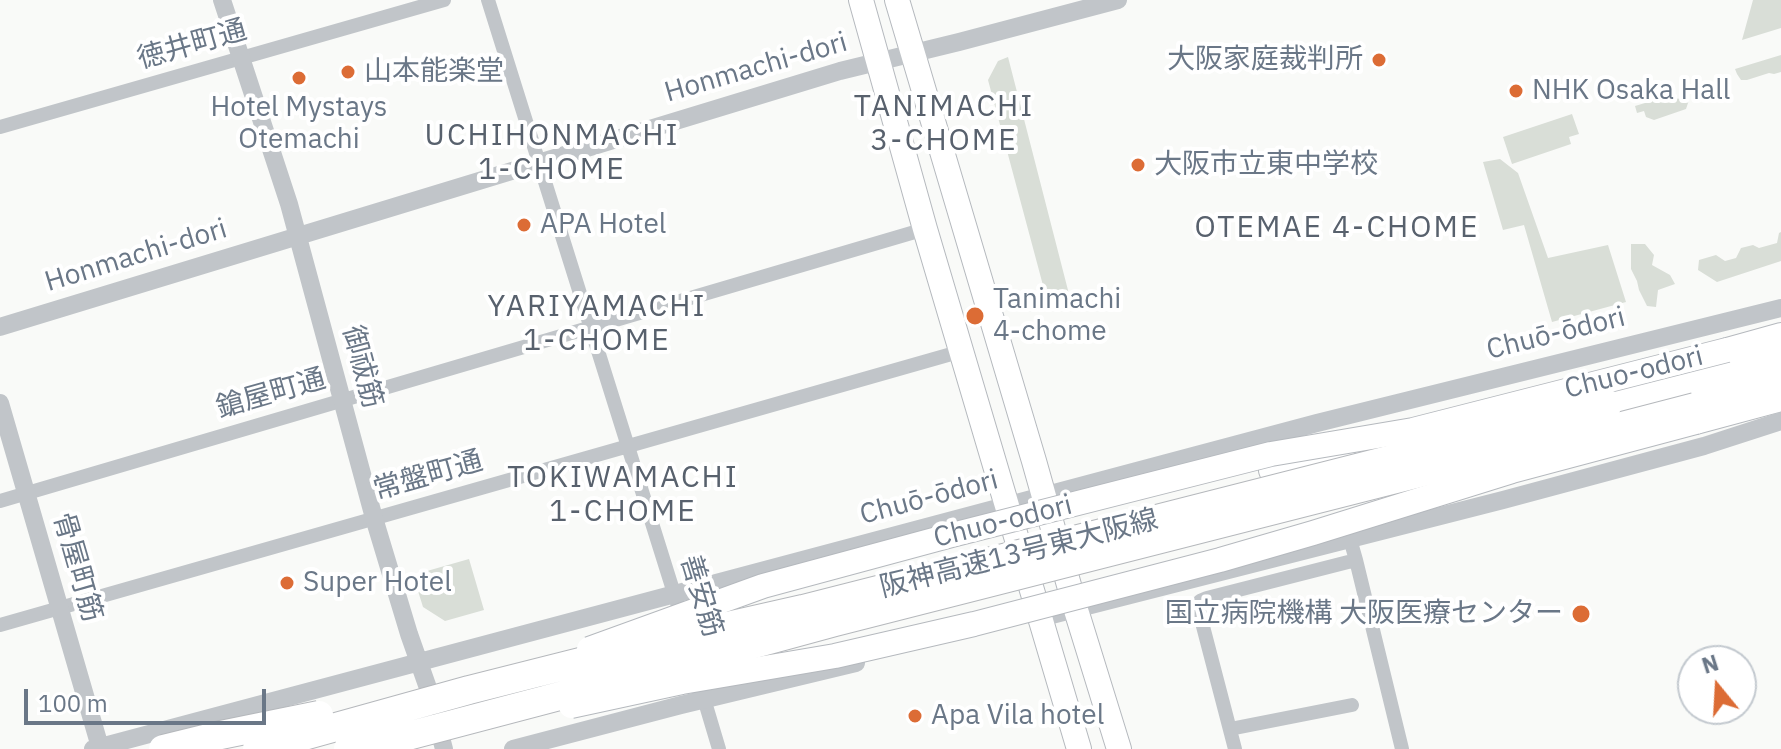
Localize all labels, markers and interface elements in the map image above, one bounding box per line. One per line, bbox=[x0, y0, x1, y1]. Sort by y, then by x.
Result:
street label: 徳井町通 bbox=[134, 13, 250, 77]
street label: Honmachi-dori bbox=[661, 26, 851, 110]
place label: 大阪家庭裁判所 bbox=[1167, 43, 1363, 77]
marker: 大阪家庭裁判所 bbox=[1370, 51, 1388, 69]
place label: 山本能楽堂 bbox=[364, 55, 504, 89]
marker: 山本能楽堂 bbox=[339, 63, 357, 81]
marker: Hotel Mystays Otemachi bbox=[290, 69, 308, 87]
place label: NHK Osaka Hall bbox=[1532, 74, 1730, 108]
marker: NHK Osaka Hall bbox=[1507, 82, 1525, 100]
district label: TANIMACHI 3-CHOME bbox=[854, 89, 1034, 160]
place label: Hotel Mystays Otemachi bbox=[211, 91, 387, 157]
district label: UCHIHONMACHI 1-CHOME bbox=[425, 118, 679, 188]
place label: 大阪市立東中学校 bbox=[1154, 148, 1378, 182]
marker: 大阪市立東中学校 bbox=[1129, 156, 1147, 174]
place label: APA Hotel bbox=[540, 208, 666, 242]
district label: OTEMAE 4-CHOME bbox=[1195, 210, 1479, 246]
street label: Honmachi-dori bbox=[41, 212, 231, 300]
marker: APA Hotel bbox=[515, 216, 533, 234]
place label: Tanimachi 4-chome bbox=[993, 283, 1121, 349]
district label: YARIYAMACHI 1-CHOME bbox=[488, 289, 706, 360]
street label: Chuō-ōdori bbox=[1483, 301, 1629, 367]
marker: Tanimachi 4-chome bbox=[964, 305, 986, 327]
street label: 御祓筋 bbox=[335, 322, 389, 412]
street label: Chuo-odori bbox=[1561, 340, 1707, 406]
street label: 鎗屋町通 bbox=[213, 362, 329, 426]
street label: 常盤町通 bbox=[370, 444, 486, 508]
district label: TOKIWAMACHI 1-CHOME bbox=[507, 460, 739, 530]
street label: Chuō-ōdori bbox=[856, 463, 1002, 533]
street label: Chuo-odori bbox=[930, 489, 1076, 555]
street label: 阪神高速13号東大阪線 bbox=[876, 503, 1162, 605]
street label: 骨屋町筋 bbox=[45, 509, 109, 625]
street label: 善安筋 bbox=[673, 551, 729, 641]
place label: Super Hotel bbox=[303, 566, 452, 600]
marker: Super Hotel bbox=[278, 574, 296, 592]
place label: 国立病院機構 大阪医療センター bbox=[1164, 597, 1563, 631]
marker: 国立病院機構 大阪医療センター bbox=[1570, 603, 1592, 625]
north arrow bbox=[1677, 645, 1757, 725]
text: N bbox=[1698, 647, 1722, 680]
scale bar bbox=[28, 673, 270, 723]
text: 100 m bbox=[38, 687, 108, 719]
place label: Apa Vila hotel bbox=[931, 699, 1104, 733]
marker: Apa Vila hotel bbox=[906, 707, 924, 725]

